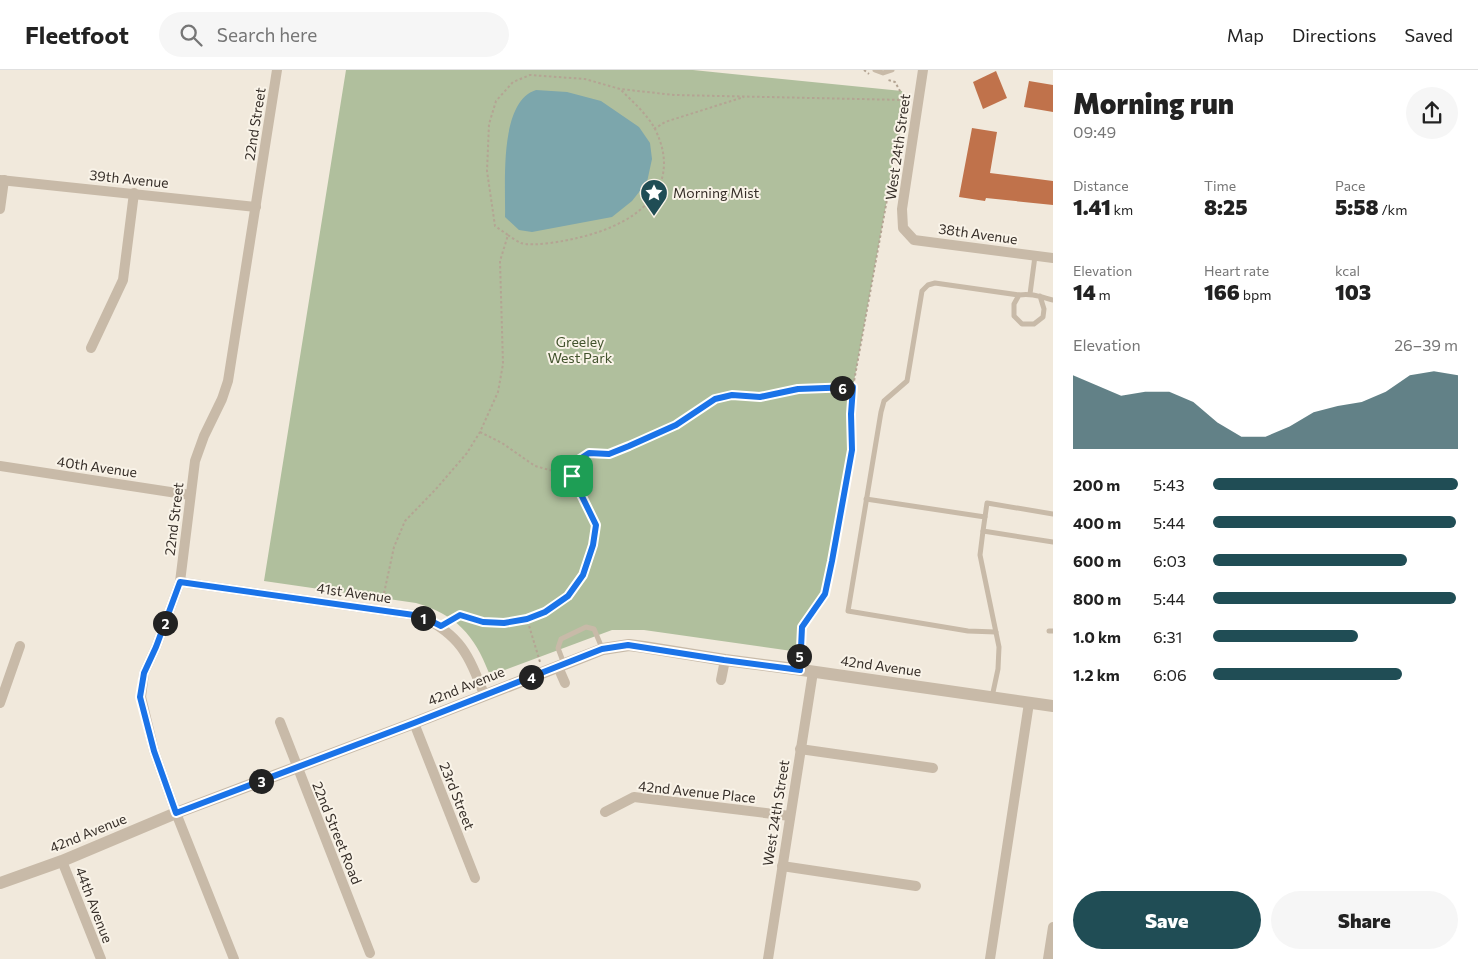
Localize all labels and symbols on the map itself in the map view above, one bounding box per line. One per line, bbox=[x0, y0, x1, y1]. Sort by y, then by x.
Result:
street label: 22nd Street bbox=[240, 86, 269, 162]
street label: West 24th Street bbox=[882, 92, 913, 201]
street label: 39th Avenue bbox=[89, 166, 170, 191]
place icon: Morning Mist bbox=[639, 178, 669, 217]
place label: Morning Mist bbox=[673, 184, 760, 201]
street label: 38th Avenue bbox=[937, 220, 1019, 247]
park label: Greeley West Park bbox=[548, 333, 613, 366]
pin: 6 bbox=[830, 376, 854, 400]
street label: 40th Avenue bbox=[56, 452, 138, 481]
pin bbox=[551, 455, 593, 497]
street label: 22nd Street bbox=[161, 481, 186, 557]
street label: 41st Avenue bbox=[316, 579, 393, 606]
pin: 1 bbox=[410, 606, 436, 630]
pin: 2 bbox=[152, 610, 178, 636]
pin: 5 bbox=[786, 644, 812, 668]
street label: 42nd Avenue bbox=[840, 651, 923, 680]
street label: 42nd Avenue bbox=[425, 662, 507, 709]
pin: 4 bbox=[518, 664, 544, 690]
street label: West 24th Street bbox=[759, 758, 792, 867]
street label: 23rd Street bbox=[436, 760, 479, 832]
pin: 3 bbox=[248, 768, 274, 794]
street label: 42nd Avenue Place bbox=[637, 777, 757, 806]
street label: 22nd Street Road bbox=[309, 779, 366, 887]
street label: 42nd Avenue bbox=[47, 809, 129, 856]
street label: 44th Avenue bbox=[72, 864, 117, 945]

